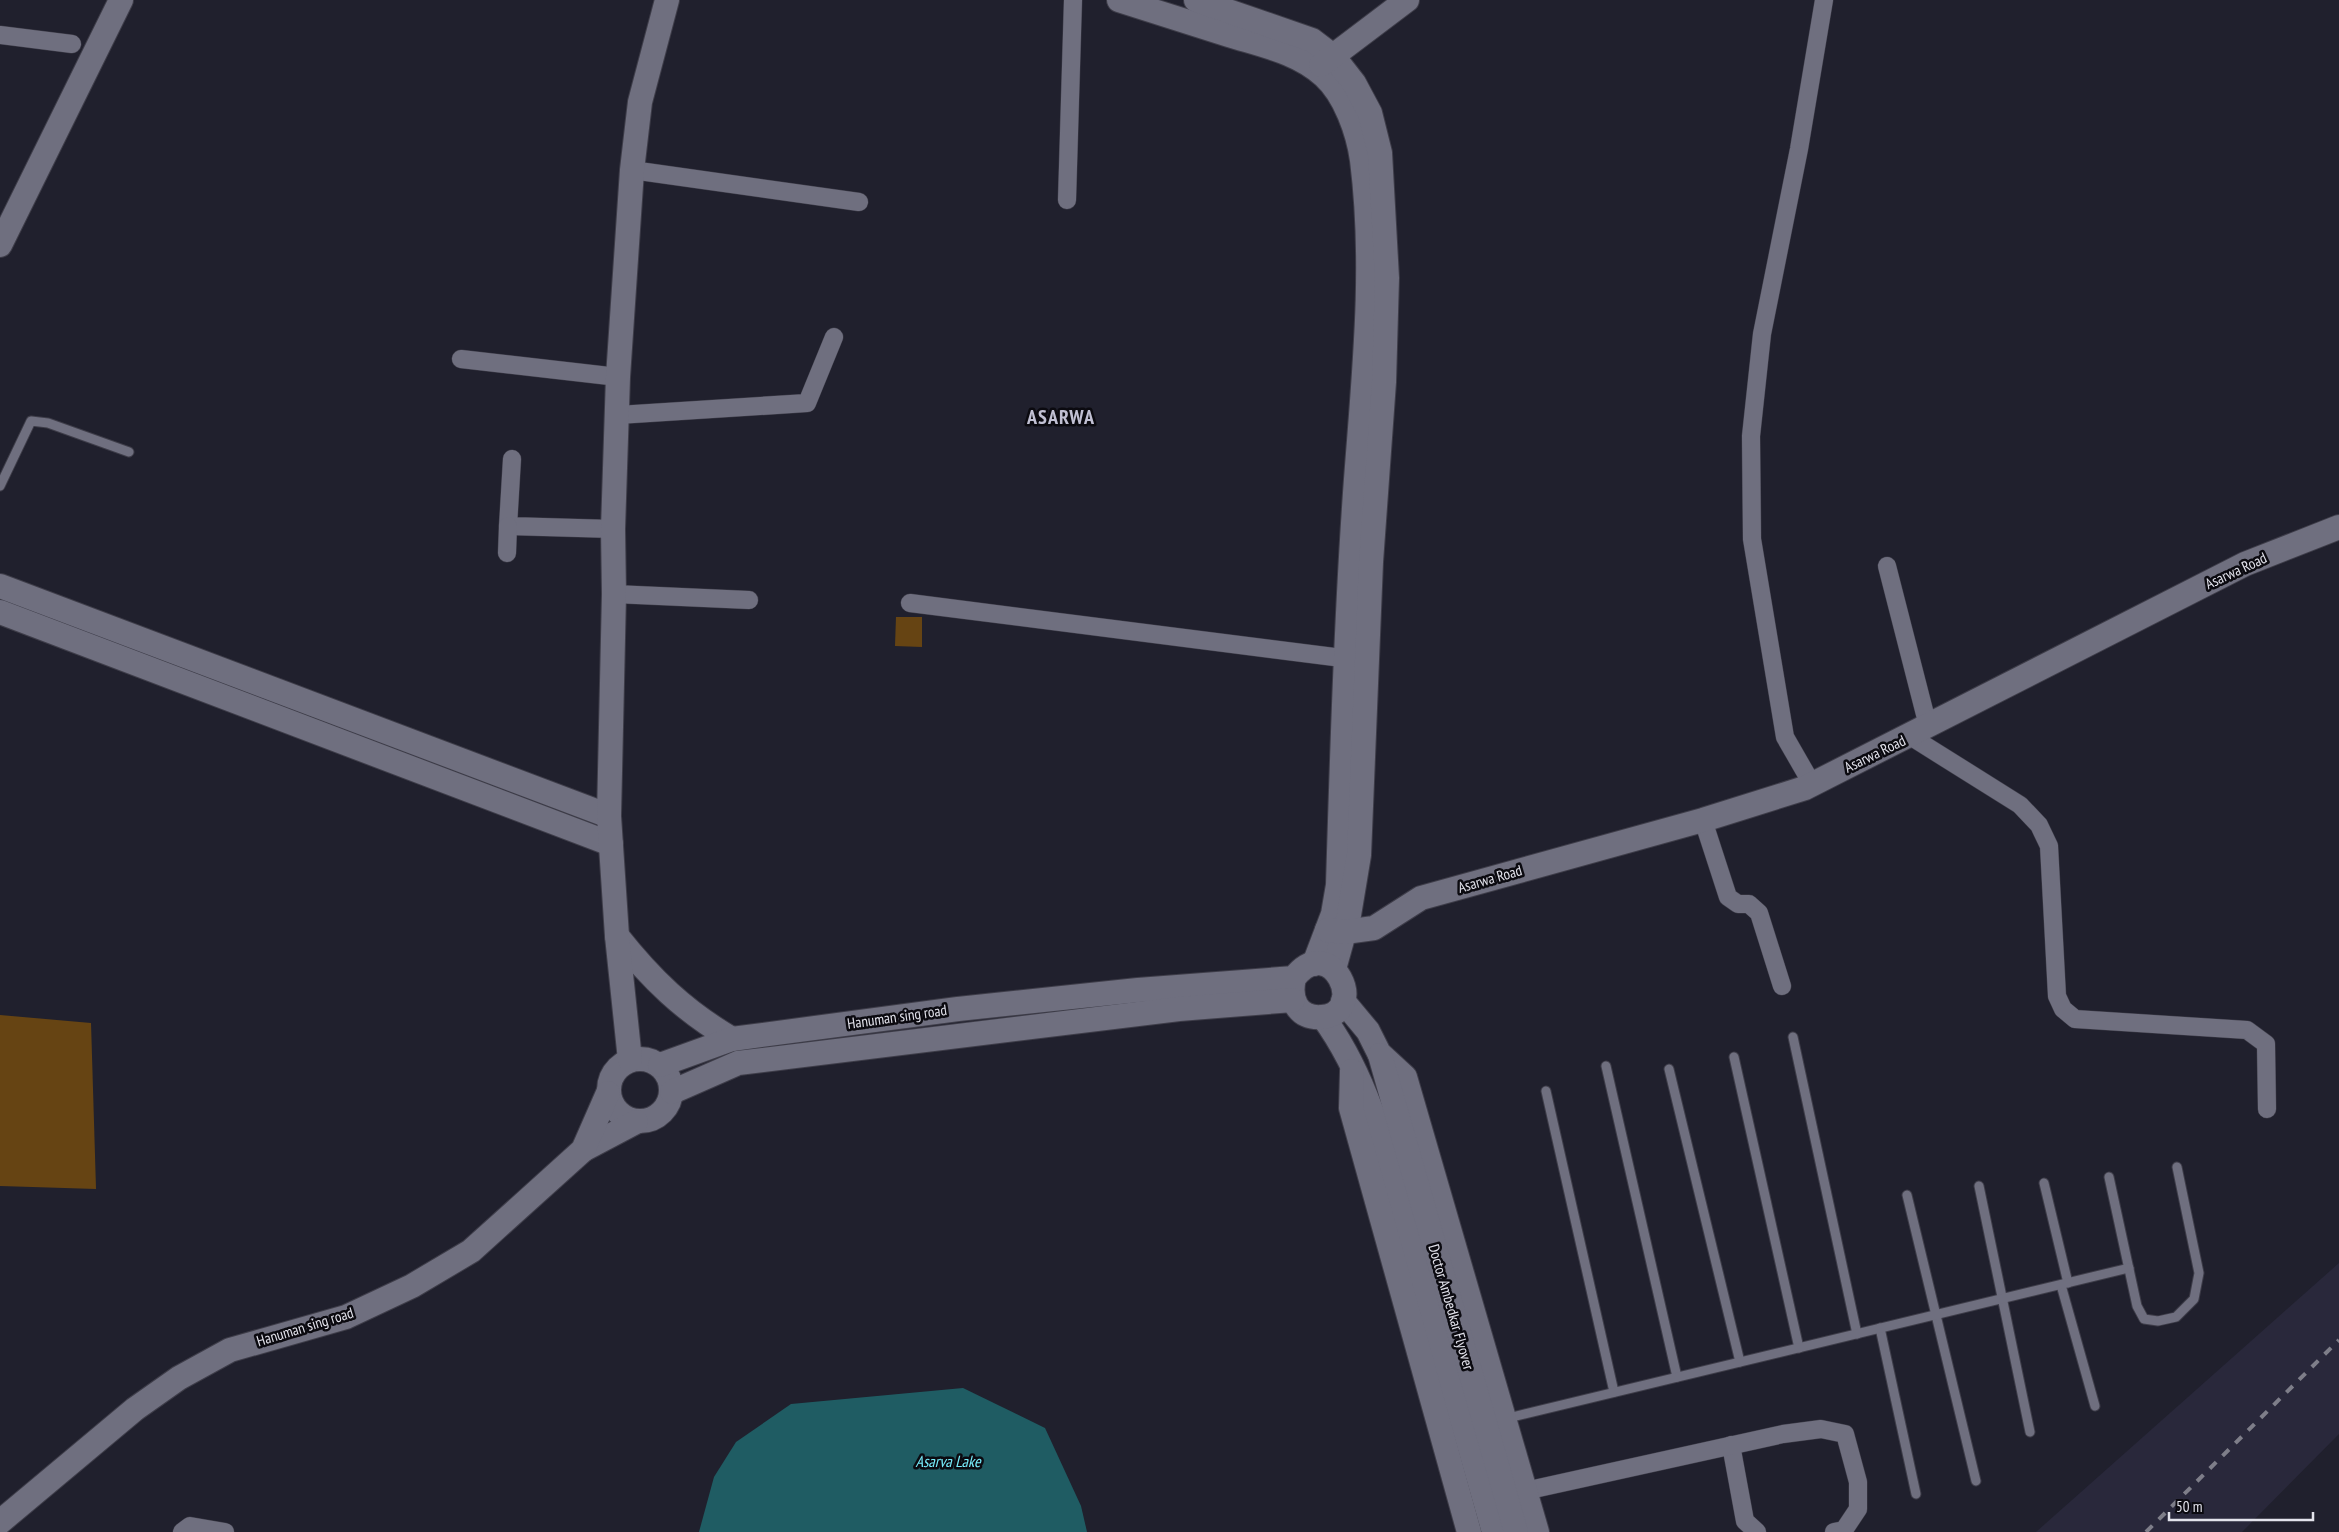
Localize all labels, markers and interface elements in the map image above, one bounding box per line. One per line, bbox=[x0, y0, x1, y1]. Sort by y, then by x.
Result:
district label: ASARWA bbox=[1026, 404, 1095, 430]
street label: Asarwa Road bbox=[2202, 548, 2270, 593]
street label: Asarwa Road bbox=[1841, 731, 1909, 777]
street label: Asarwa Road bbox=[1456, 860, 1524, 897]
street label: Hanuman sing road bbox=[846, 1000, 948, 1033]
street label: Doctor Ambedkar Flyover bbox=[1424, 1242, 1479, 1373]
street label: Hanuman sing road bbox=[254, 1303, 356, 1350]
water label: Asarva Lake bbox=[915, 1451, 982, 1471]
scale bar bbox=[2169, 1490, 2313, 1522]
text: 50 m bbox=[2176, 1497, 2202, 1516]

